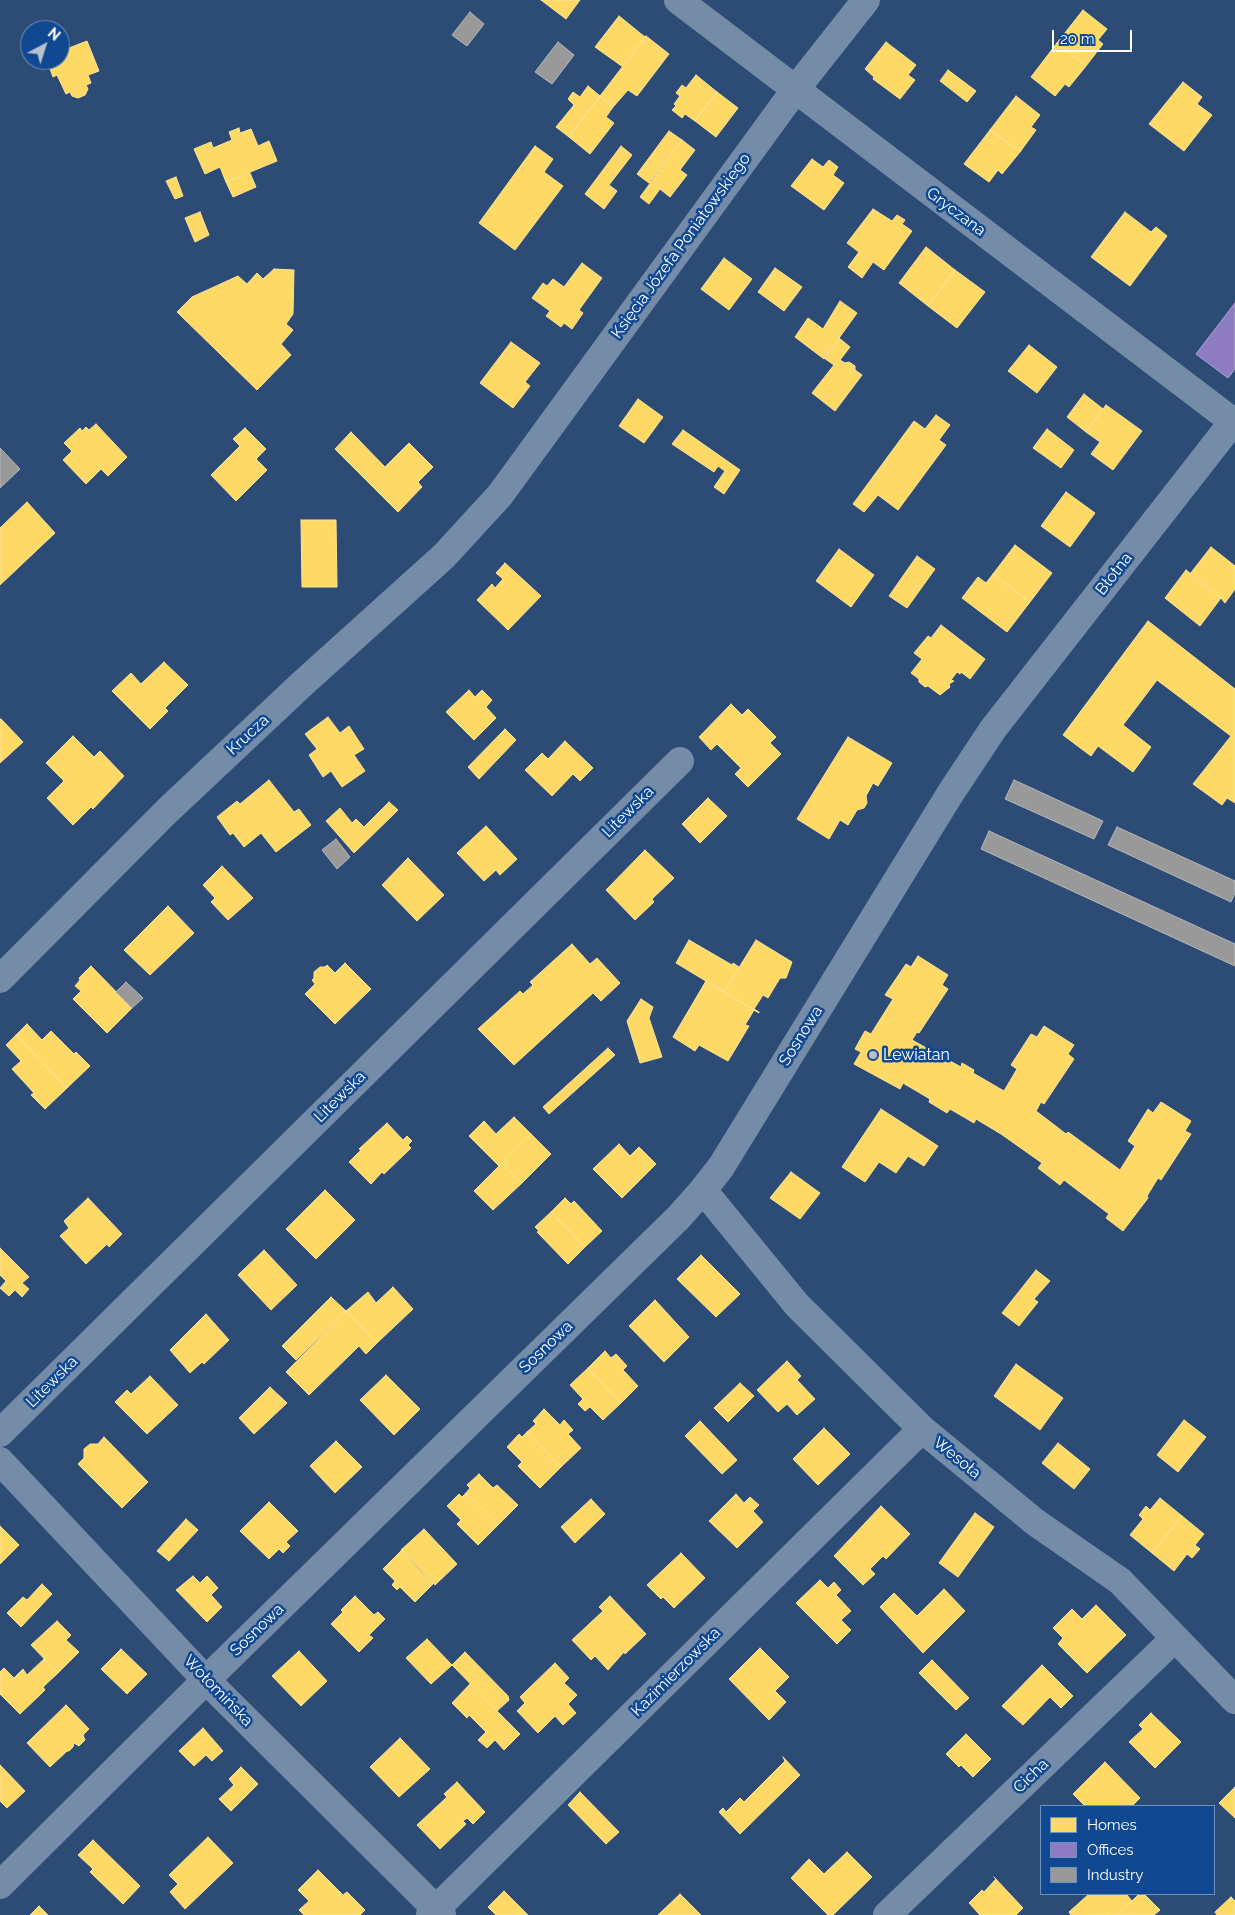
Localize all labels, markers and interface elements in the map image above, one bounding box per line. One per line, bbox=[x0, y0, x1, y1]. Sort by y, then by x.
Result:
north arrow bbox=[20, 20, 70, 70]
scale bar bbox=[1055, 20, 1135, 52]
text: N bbox=[45, 25, 63, 44]
text: 20 m bbox=[1060, 30, 1095, 48]
street label: Księcia Józefa Poniatowskiego bbox=[607, 150, 755, 342]
street label: Gryczana bbox=[923, 184, 989, 240]
street label: Błotna bbox=[1092, 549, 1136, 599]
street label: Krucza bbox=[223, 711, 273, 759]
street label: Litewska bbox=[598, 782, 658, 842]
street label: Sosnowa bbox=[775, 1002, 827, 1070]
place label: Lewiatan bbox=[883, 1045, 950, 1065]
marker: Lewiatan bbox=[867, 1049, 879, 1061]
street label: Litewska bbox=[310, 1067, 370, 1127]
street label: Sosnowa bbox=[515, 1317, 577, 1377]
street label: Litewska bbox=[22, 1352, 82, 1412]
street label: Wesoła bbox=[929, 1433, 985, 1483]
street label: Sosnowa bbox=[226, 1600, 288, 1660]
street label: Kazimierzowska bbox=[627, 1623, 725, 1721]
street label: Wołomińska bbox=[179, 1651, 257, 1731]
street label: Cicha bbox=[1009, 1755, 1053, 1797]
legend bbox=[1040, 1805, 1215, 1895]
text: Homes bbox=[1087, 1816, 1137, 1834]
text: Offices bbox=[1087, 1841, 1134, 1859]
text: Industry bbox=[1087, 1866, 1143, 1884]

